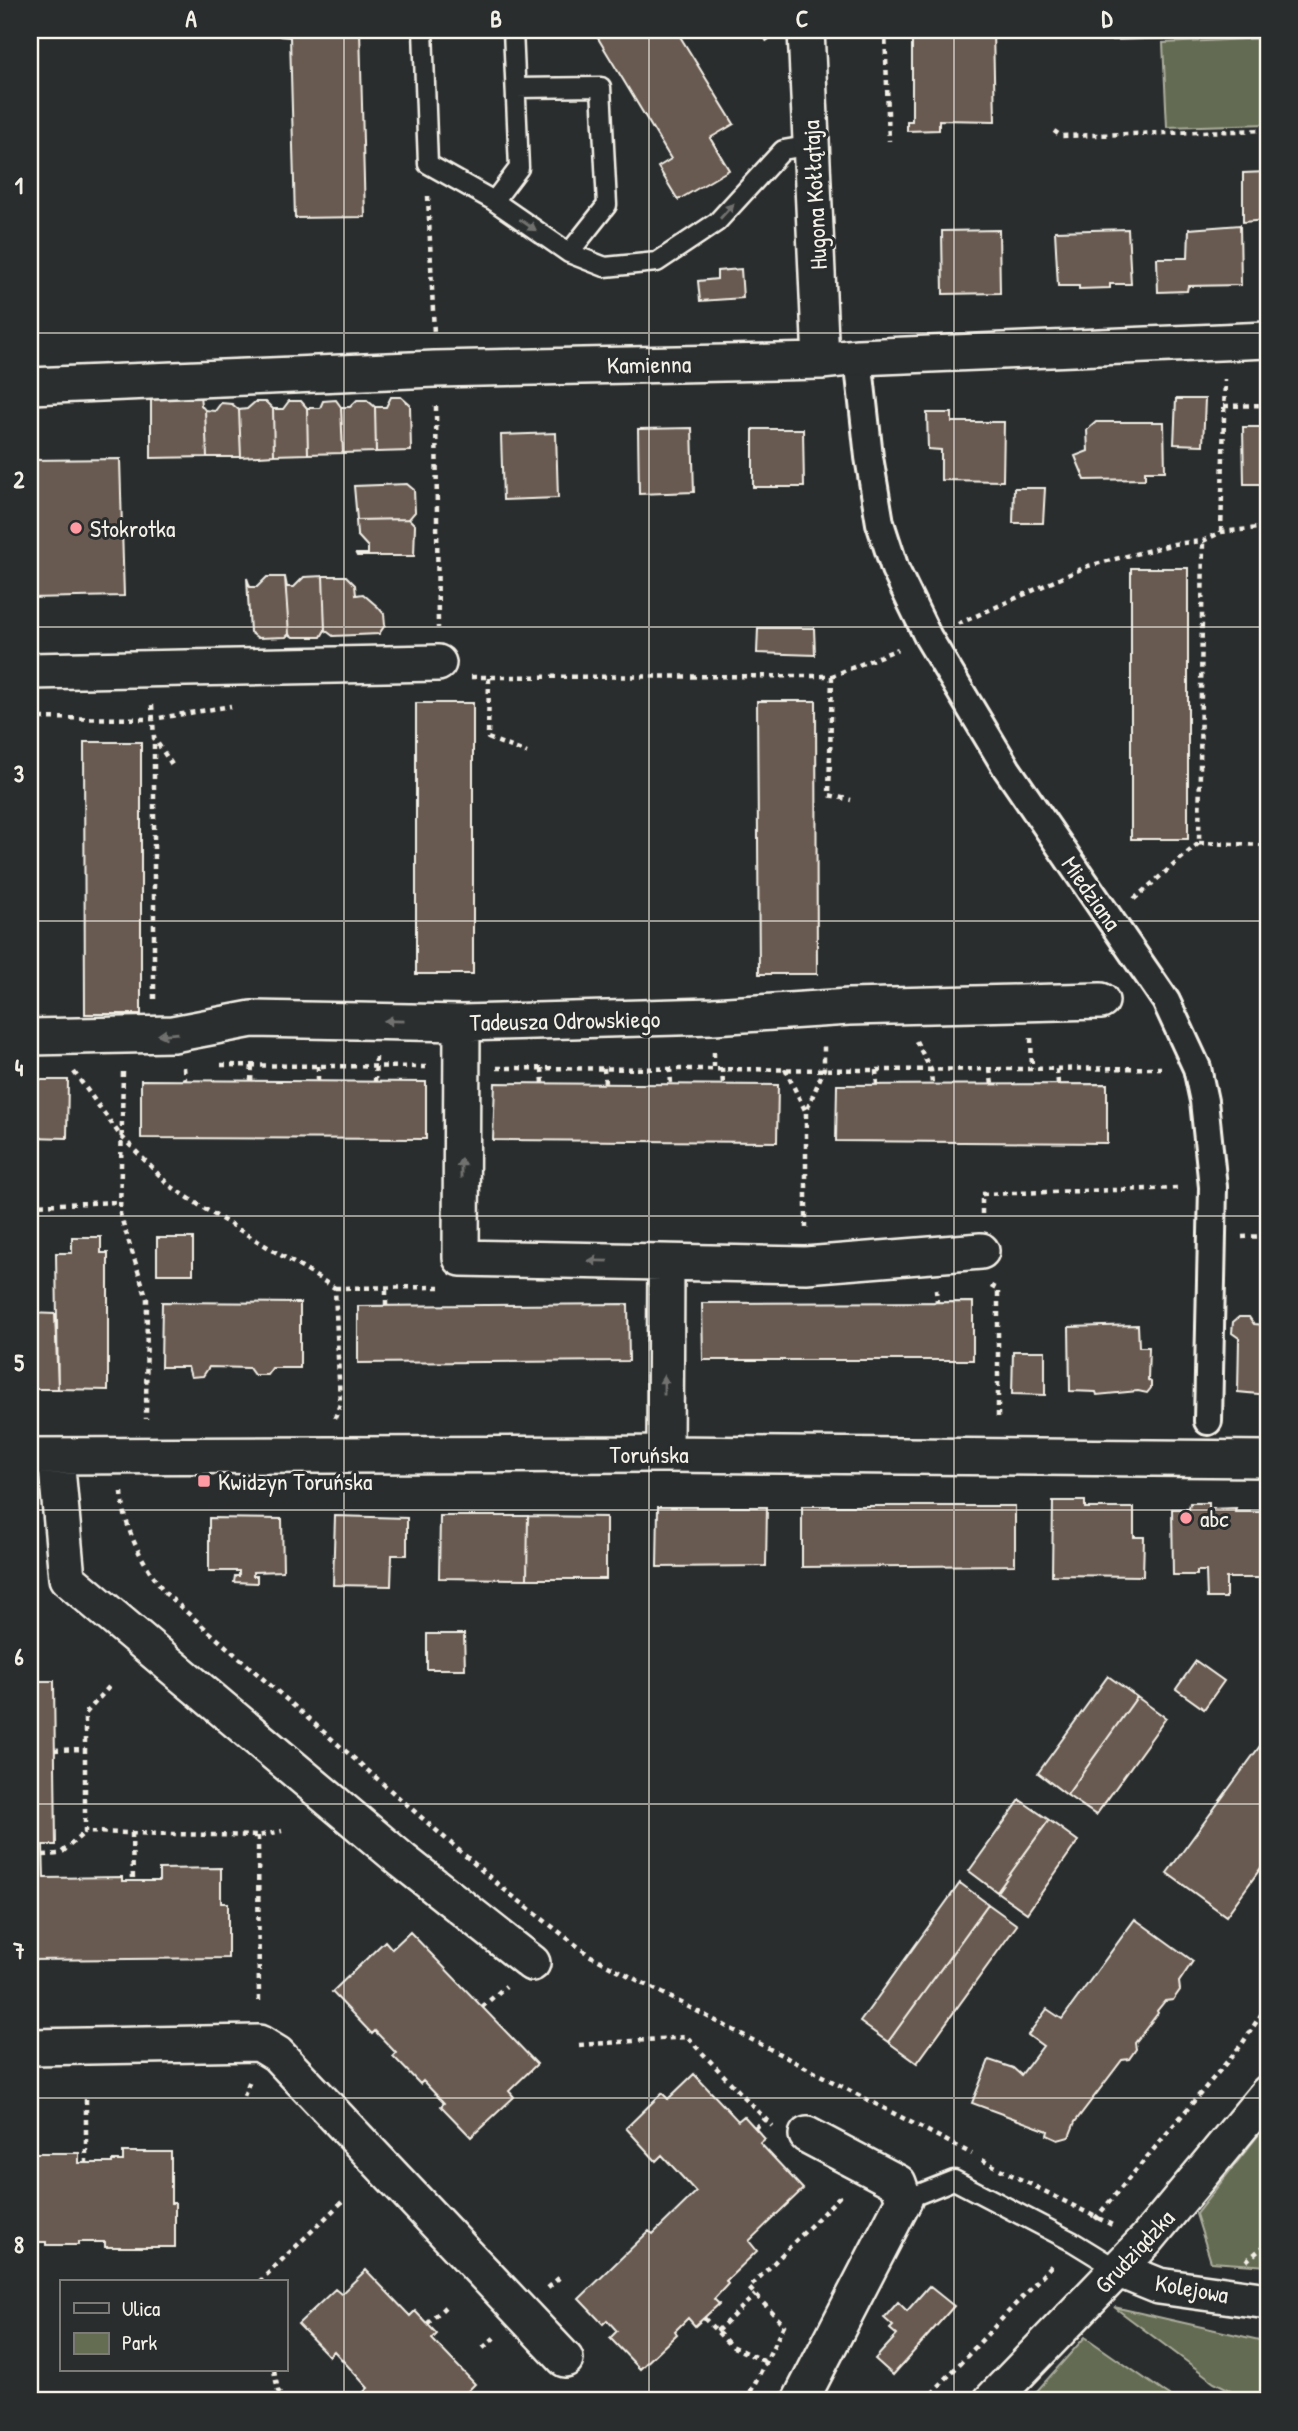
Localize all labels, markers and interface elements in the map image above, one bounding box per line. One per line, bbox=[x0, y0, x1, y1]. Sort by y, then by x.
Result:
text: A bbox=[185, 3, 197, 34]
text: B bbox=[490, 3, 502, 34]
text: C bbox=[796, 3, 808, 34]
text: D bbox=[1102, 3, 1114, 34]
street label: Hugona Kołłątaja bbox=[794, 119, 834, 271]
text: 1 bbox=[15, 170, 23, 201]
one-way arrow bbox=[719, 202, 735, 220]
one-way arrow bbox=[519, 218, 537, 232]
street label: Kamienna bbox=[607, 347, 691, 381]
text: 2 bbox=[14, 464, 25, 495]
place label: Stokrotka bbox=[90, 512, 175, 544]
marker: Stokrotka bbox=[68, 520, 84, 536]
text: 3 bbox=[14, 758, 24, 789]
street label: Miedziana bbox=[1055, 849, 1129, 937]
street label: Tadeusza Odrowskiego bbox=[469, 1002, 661, 1038]
one-way arrow bbox=[382, 1016, 404, 1027]
one-way arrow bbox=[157, 1029, 179, 1040]
text: 4 bbox=[15, 1052, 24, 1083]
one-way arrow bbox=[455, 1156, 467, 1178]
one-way arrow bbox=[587, 1256, 609, 1267]
text: 5 bbox=[14, 1347, 24, 1378]
one-way arrow bbox=[658, 1374, 670, 1396]
street label: Toruńska bbox=[609, 1438, 689, 1470]
place label: Kwidzyn Toruńska bbox=[218, 1465, 372, 1497]
marker: Kwidzyn Toruńska bbox=[196, 1473, 212, 1489]
place label: abc bbox=[1200, 1502, 1229, 1534]
marker: abc bbox=[1178, 1510, 1194, 1526]
text: 6 bbox=[14, 1641, 24, 1672]
text: 7 bbox=[12, 1935, 25, 1966]
street label: Grudziądzka bbox=[1087, 2202, 1181, 2300]
text: 8 bbox=[14, 2229, 24, 2260]
street label: Kolejowa bbox=[1153, 2266, 1231, 2310]
legend bbox=[60, 2280, 287, 2372]
text: Ulica bbox=[122, 2294, 160, 2323]
text: Park bbox=[122, 2328, 157, 2357]

